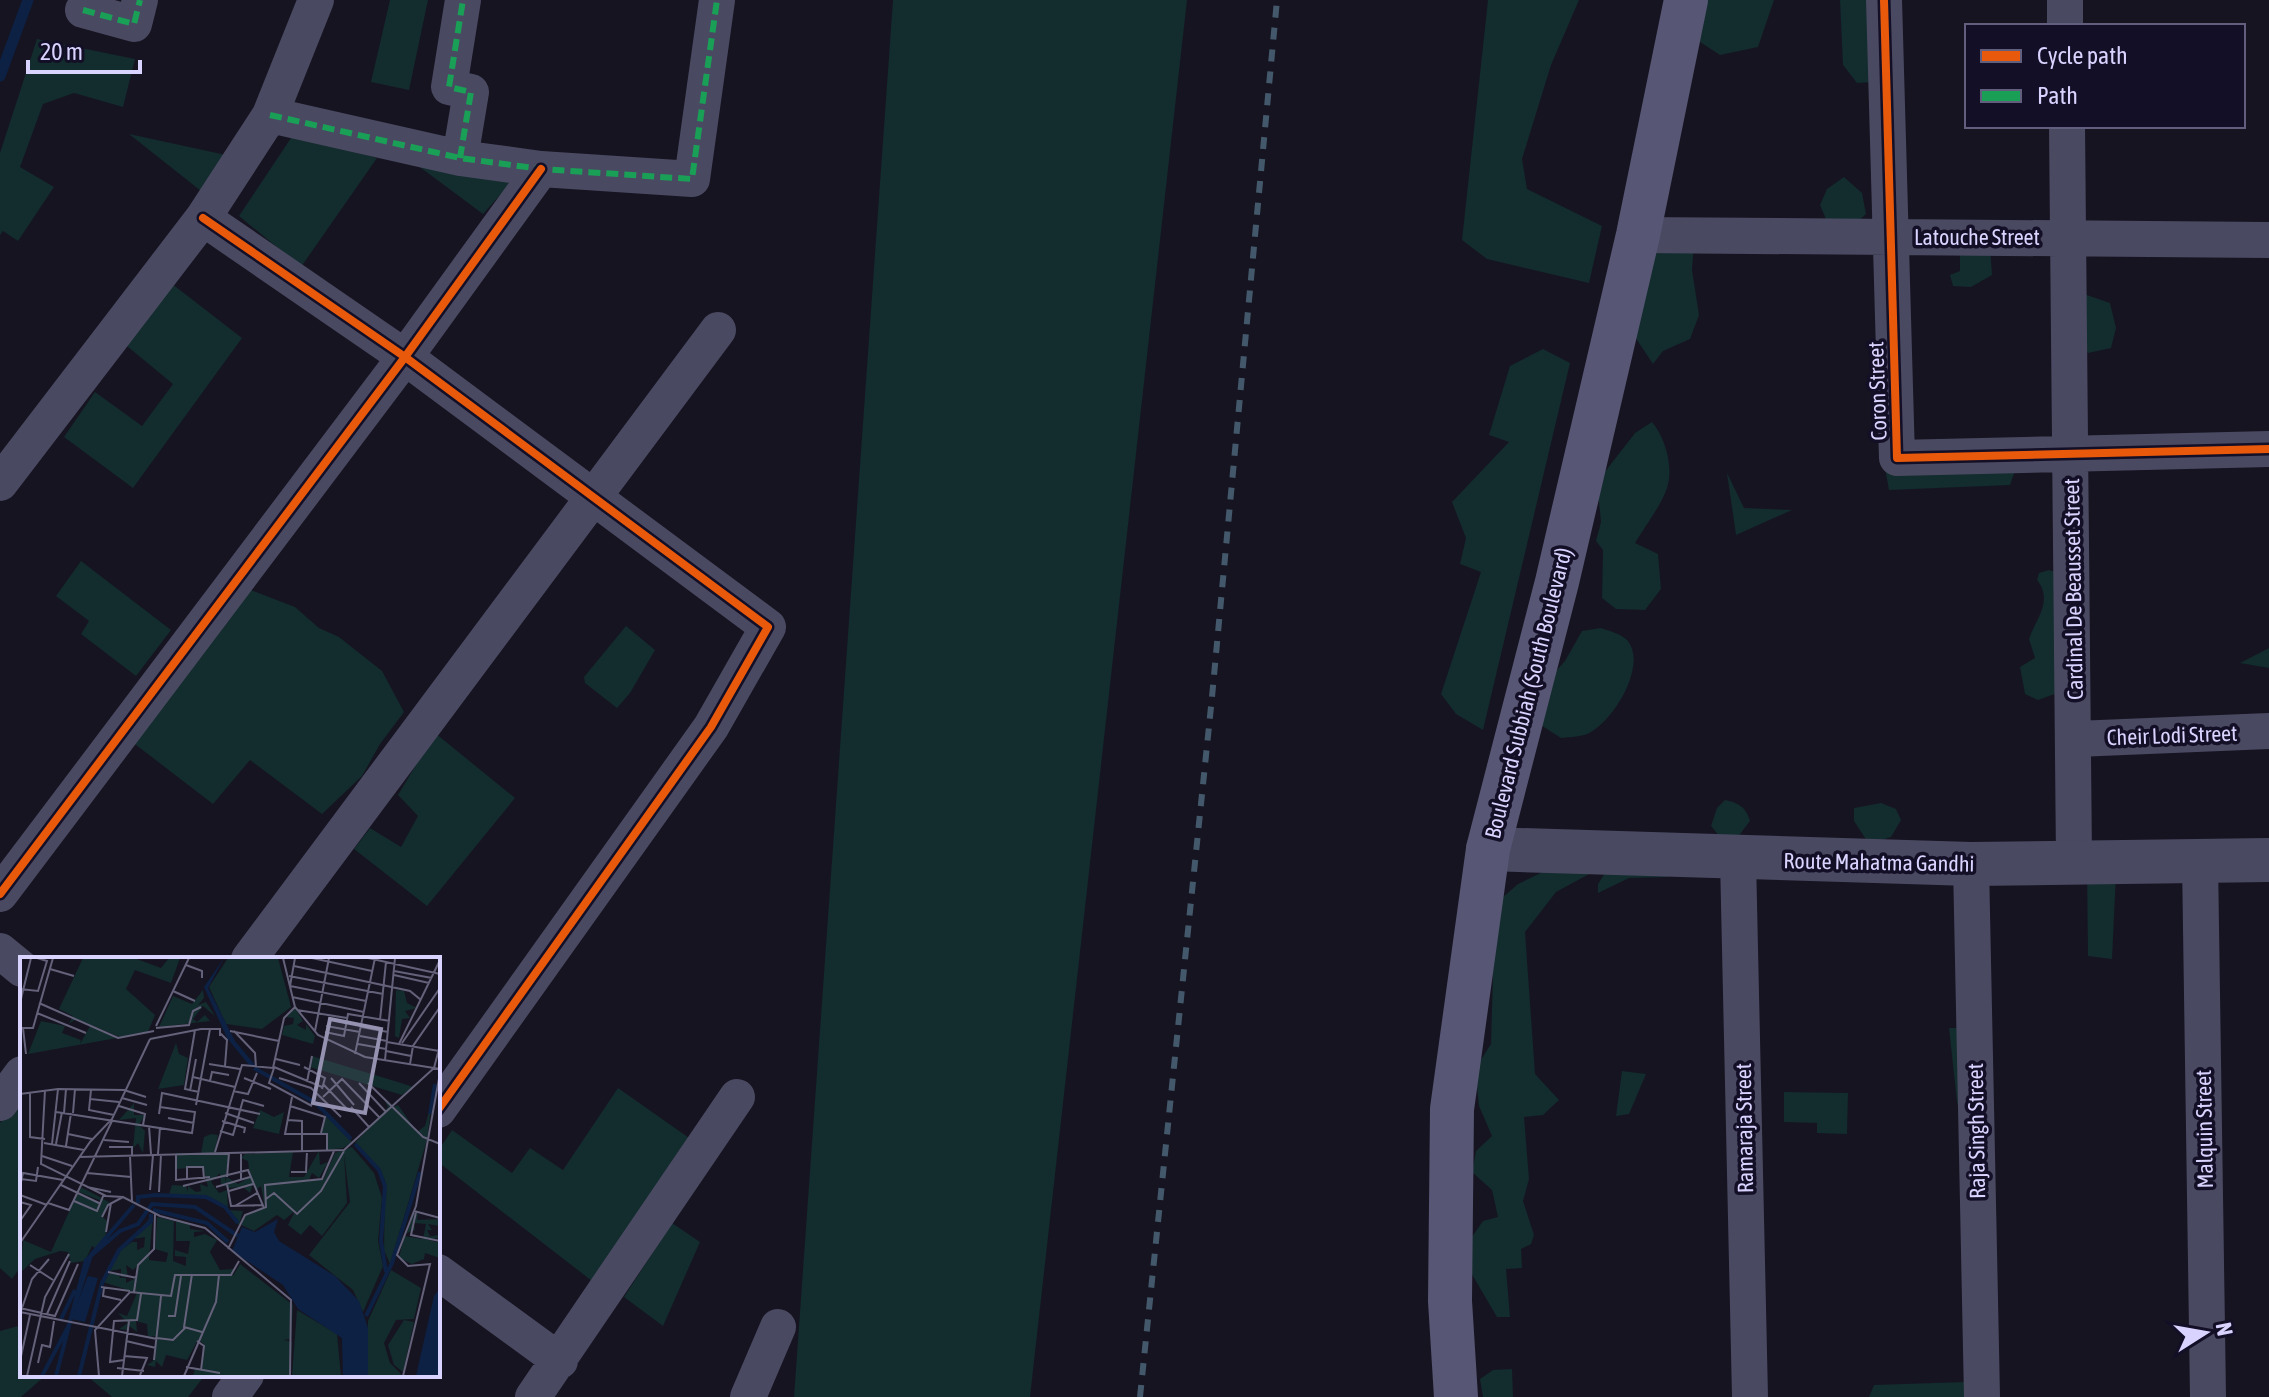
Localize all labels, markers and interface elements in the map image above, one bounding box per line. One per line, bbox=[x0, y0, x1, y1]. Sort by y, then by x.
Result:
scale bar bbox=[28, 24, 140, 74]
legend bbox=[1965, 24, 2245, 128]
text: 20 m bbox=[40, 38, 83, 65]
text: Cycle path bbox=[2037, 42, 2128, 69]
text: Path bbox=[2037, 82, 2078, 109]
street label: Latouche Street bbox=[1914, 224, 2040, 250]
street label: Coron Street bbox=[1862, 341, 1892, 441]
street label: Cardinal De Beausset Street bbox=[2058, 478, 2088, 700]
street label: Boulevard Subbiah (South Boulevard) bbox=[1479, 545, 1577, 841]
street label: Cheir Lodi Street bbox=[2106, 720, 2238, 750]
street label: Route Mahatma Gandhi bbox=[1783, 847, 1975, 877]
inset map bbox=[20, 957, 440, 1377]
street label: Ramaraja Street bbox=[1730, 1063, 1758, 1193]
street label: Raja Singh Street bbox=[1962, 1063, 1990, 1199]
street label: Malquin Street bbox=[2190, 1069, 2218, 1189]
north arrow bbox=[2165, 1293, 2245, 1373]
text: N bbox=[2211, 1320, 2239, 1338]

